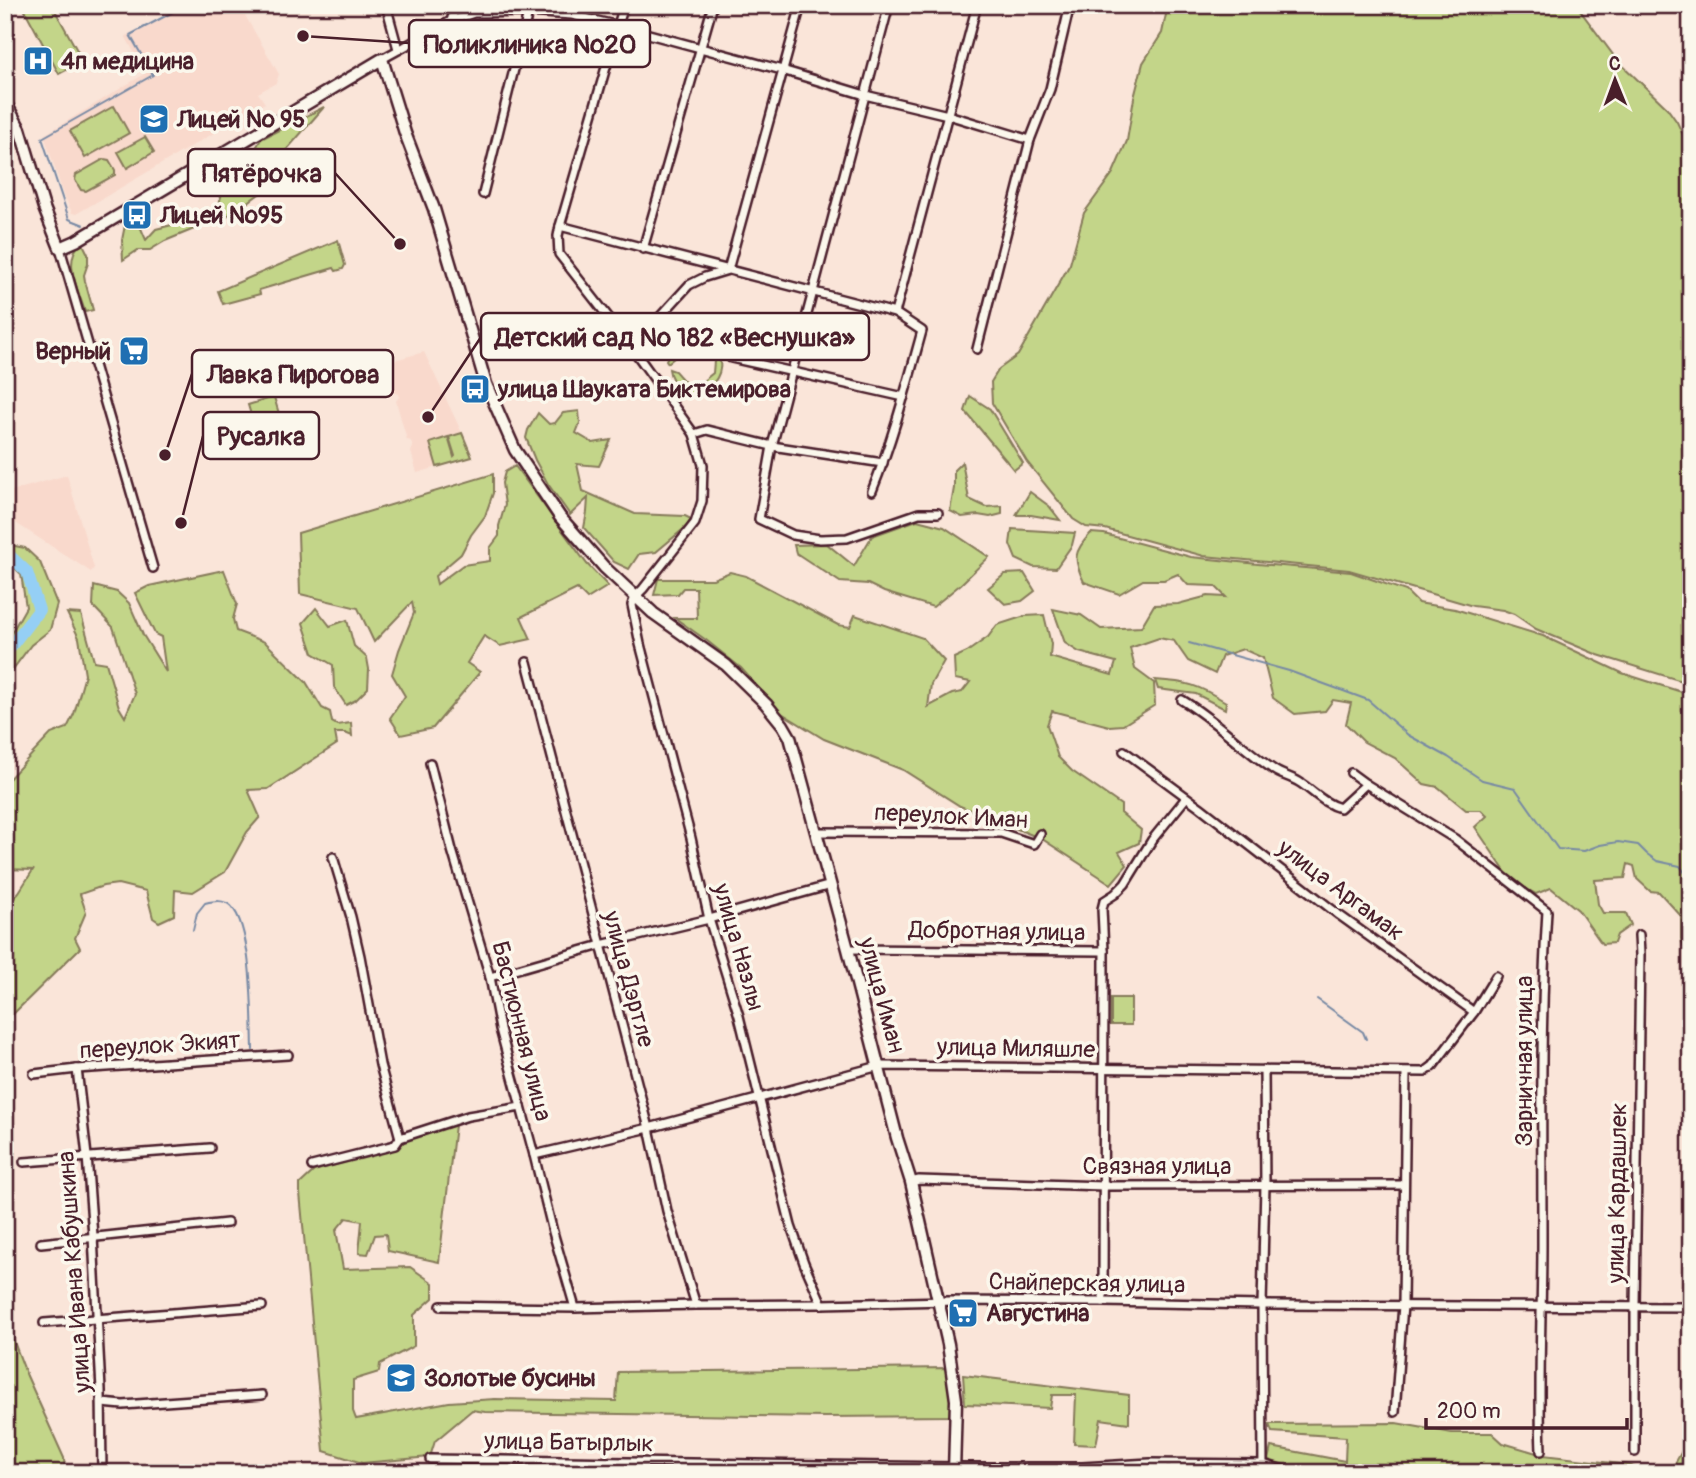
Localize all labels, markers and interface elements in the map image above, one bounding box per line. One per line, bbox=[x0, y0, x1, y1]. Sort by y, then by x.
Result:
callout: Поликлиника №20 bbox=[409, 20, 650, 67]
text: Поликлиника №20 bbox=[424, 29, 637, 61]
hospital icon: 4п медицина bbox=[21, 44, 55, 78]
north arrow bbox=[1580, 46, 1650, 116]
place label: 4п медицина bbox=[61, 47, 194, 76]
text: С bbox=[1609, 52, 1621, 76]
school or university icon: Лицей № 95 bbox=[137, 102, 171, 136]
place label: Лицей № 95 bbox=[176, 105, 305, 134]
callout: Пятёрочка bbox=[188, 149, 335, 196]
text: Пятёрочка bbox=[202, 158, 322, 190]
bus stop icon: Лицей №95 bbox=[120, 198, 154, 232]
place label: Лицей №95 bbox=[159, 201, 283, 230]
callout: Детский сад № 182 «Веснушка» bbox=[481, 313, 869, 360]
text: Детский сад № 182 «Веснушка» bbox=[493, 322, 856, 354]
supermarket icon: Верный bbox=[117, 334, 151, 368]
place label: Верный bbox=[35, 337, 111, 366]
callout: Лавка Пирогова bbox=[192, 350, 393, 397]
text: Лавка Пирогова bbox=[206, 359, 379, 391]
bus stop icon: улица Шауката Биктемирова bbox=[458, 372, 492, 406]
place label: улица Шауката Биктемирова bbox=[497, 375, 791, 404]
callout: Русалка bbox=[203, 412, 319, 459]
text: Русалка bbox=[217, 421, 305, 453]
street label: переулок Иман bbox=[873, 798, 1029, 835]
street label: улица Аргамак bbox=[1271, 833, 1410, 947]
street label: улица Назлы bbox=[706, 879, 771, 1014]
street label: улица Дэртле bbox=[596, 907, 661, 1051]
street label: Добротная улица bbox=[907, 915, 1086, 948]
street label: улица Иман bbox=[852, 933, 911, 1056]
street label: Бастионная улица bbox=[485, 938, 558, 1124]
street label: Зарничная улица bbox=[1510, 975, 1539, 1147]
street label: переулок Экият bbox=[79, 1025, 242, 1066]
street label: улица Миляшле bbox=[936, 1033, 1096, 1064]
street label: улица Кардашлек bbox=[1601, 1102, 1634, 1285]
street label: улица Ивана Кабушкина bbox=[52, 1150, 97, 1395]
street label: Связная улица bbox=[1083, 1152, 1231, 1181]
street label: Снайперская улица bbox=[988, 1267, 1186, 1300]
supermarket icon: Августина bbox=[946, 1296, 980, 1330]
place label: Августина bbox=[986, 1299, 1089, 1328]
school or university icon: Золотые бусины bbox=[384, 1361, 418, 1395]
place label: Золотые бусины bbox=[424, 1364, 596, 1393]
scale bar bbox=[1426, 1387, 1628, 1431]
text: 200 m bbox=[1437, 1398, 1501, 1425]
street label: улица Батырлык bbox=[483, 1427, 654, 1458]

